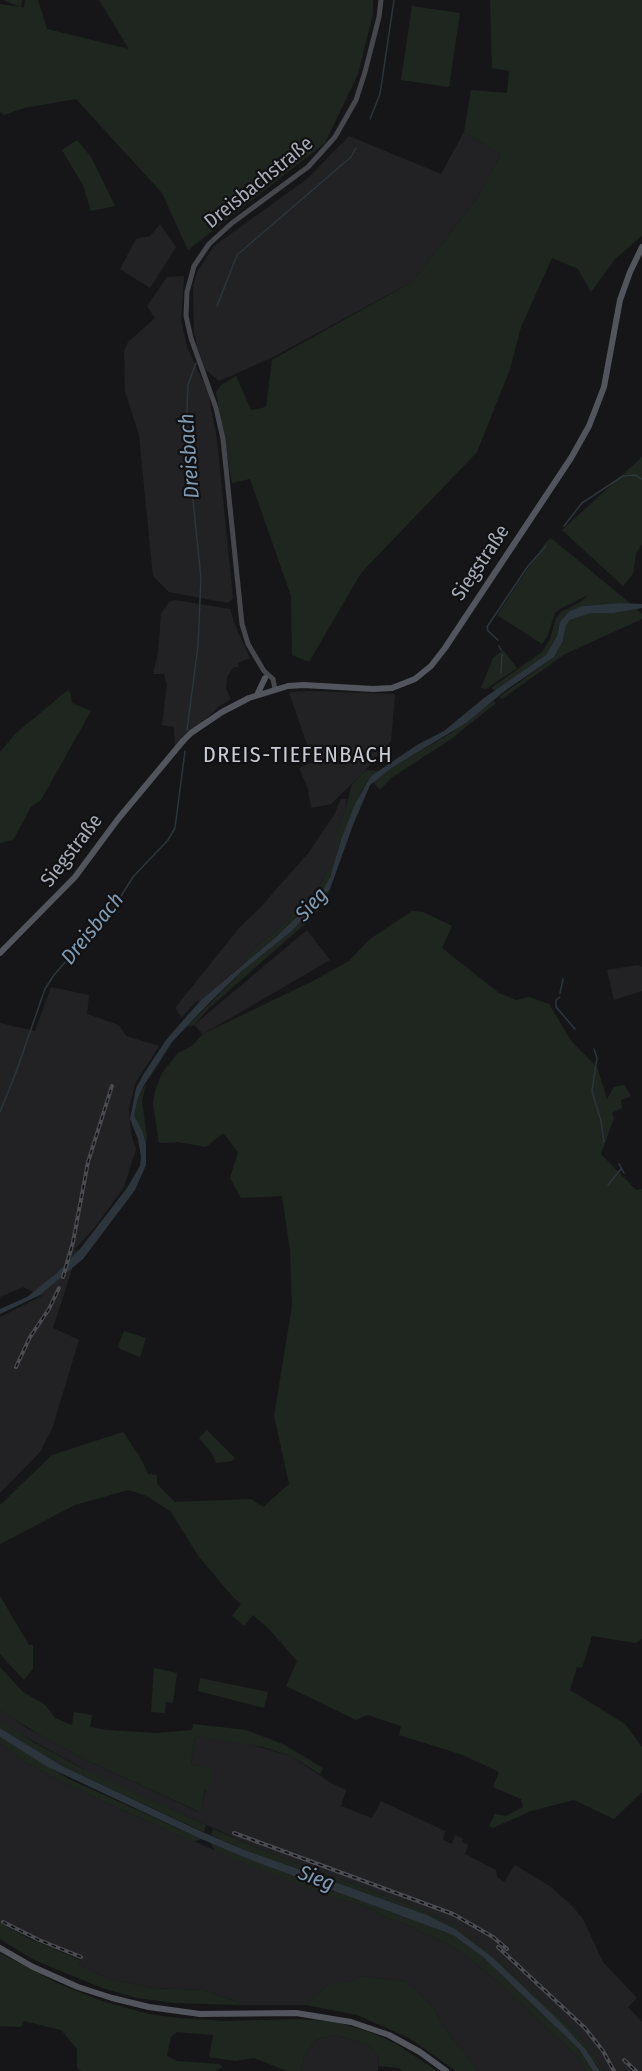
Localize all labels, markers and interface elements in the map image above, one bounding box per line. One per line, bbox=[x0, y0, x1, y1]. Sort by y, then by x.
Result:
street label: Dreisbachstraße bbox=[200, 132, 318, 234]
water label: Dreisbach bbox=[174, 413, 206, 499]
street label: Siegstraße bbox=[447, 521, 515, 605]
district label: DREIS-TIEFENBACH bbox=[203, 743, 393, 769]
street label: Siegstraße bbox=[36, 810, 108, 892]
water label: Sieg bbox=[291, 883, 333, 927]
water label: Dreisbach bbox=[56, 888, 130, 970]
water label: Sieg bbox=[294, 1861, 338, 1897]

